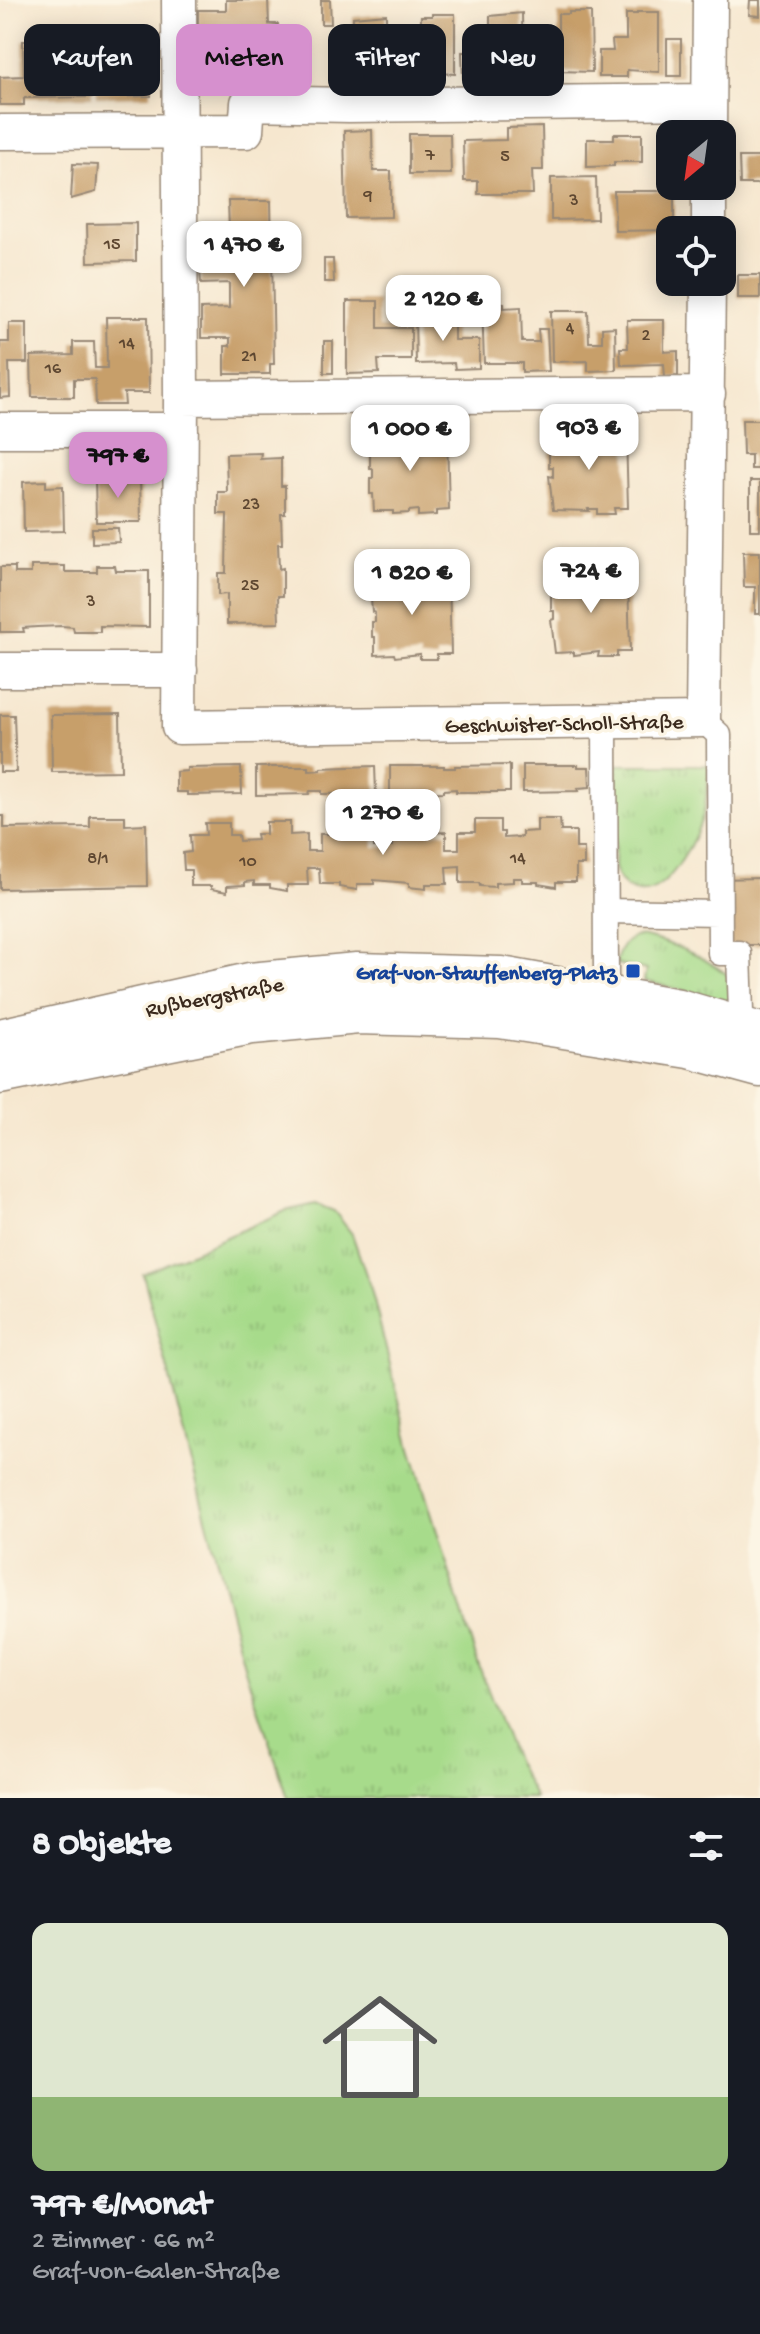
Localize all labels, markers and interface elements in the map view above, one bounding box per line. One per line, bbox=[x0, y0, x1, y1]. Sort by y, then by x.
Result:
chip: Kaufen bbox=[24, 24, 160, 96]
chip: Mieten bbox=[176, 24, 312, 96]
chip: Filter bbox=[328, 24, 446, 96]
chip: Neu bbox=[462, 24, 564, 96]
north arrow bbox=[656, 120, 736, 200]
map controls bbox=[656, 120, 736, 296]
house number: 7 bbox=[424, 146, 435, 167]
house number: 5 bbox=[500, 147, 510, 168]
house number: 9 bbox=[362, 186, 373, 207]
house number: 3 bbox=[568, 191, 579, 212]
button: locate bbox=[656, 216, 736, 296]
pin: 1 470 € bbox=[170, 221, 318, 289]
text: 1 470 € bbox=[205, 231, 283, 262]
house number: 15 bbox=[103, 235, 120, 256]
pin: 2 120 € bbox=[369, 275, 517, 343]
text: 2 120 € bbox=[404, 285, 482, 316]
house number: 4 bbox=[566, 319, 575, 340]
house number: 2 bbox=[642, 326, 651, 347]
house number: 14 bbox=[118, 334, 135, 355]
house number: 21 bbox=[241, 347, 257, 368]
house number: 16 bbox=[44, 359, 62, 380]
pin: 903 € bbox=[533, 404, 645, 472]
pin: 1 000 € bbox=[336, 405, 484, 473]
text: 903 € bbox=[558, 414, 620, 445]
text: 1 000 € bbox=[369, 415, 451, 446]
pin: 797 € bbox=[62, 432, 174, 500]
text: 797 € bbox=[87, 442, 149, 473]
house number: 23 bbox=[242, 495, 260, 516]
pin: 724 € bbox=[535, 547, 647, 615]
pin: 1 820 € bbox=[338, 549, 486, 617]
text: 724 € bbox=[561, 557, 621, 588]
text: 1 820 € bbox=[372, 559, 452, 590]
house number: 25 bbox=[241, 576, 259, 597]
house number: 3 bbox=[85, 592, 96, 613]
street label: Geschwister-Scholl-Straße bbox=[444, 711, 684, 741]
pin: 1 270 € bbox=[309, 789, 457, 857]
text: 1 270 € bbox=[343, 799, 423, 830]
house number: 8/1 bbox=[87, 849, 109, 870]
house number: 14 bbox=[509, 849, 526, 870]
house number: 10 bbox=[238, 852, 257, 873]
place label: Graf-von-Stauffenberg-Platz bbox=[356, 962, 618, 988]
marker: Graf-von-Stauffenberg-Platz bbox=[624, 962, 642, 980]
street label: Rußbergstraße bbox=[143, 973, 287, 1025]
icon: filters bbox=[684, 1824, 728, 1868]
text: 8 Objekte bbox=[32, 1826, 171, 1866]
icon: home bbox=[308, 1975, 452, 2119]
text: 797 €/Monat bbox=[32, 2187, 211, 2227]
text: 2 Zimmer · 66 m² bbox=[32, 2227, 215, 2258]
text: Graf-von-Galen-Straße bbox=[32, 2258, 280, 2289]

